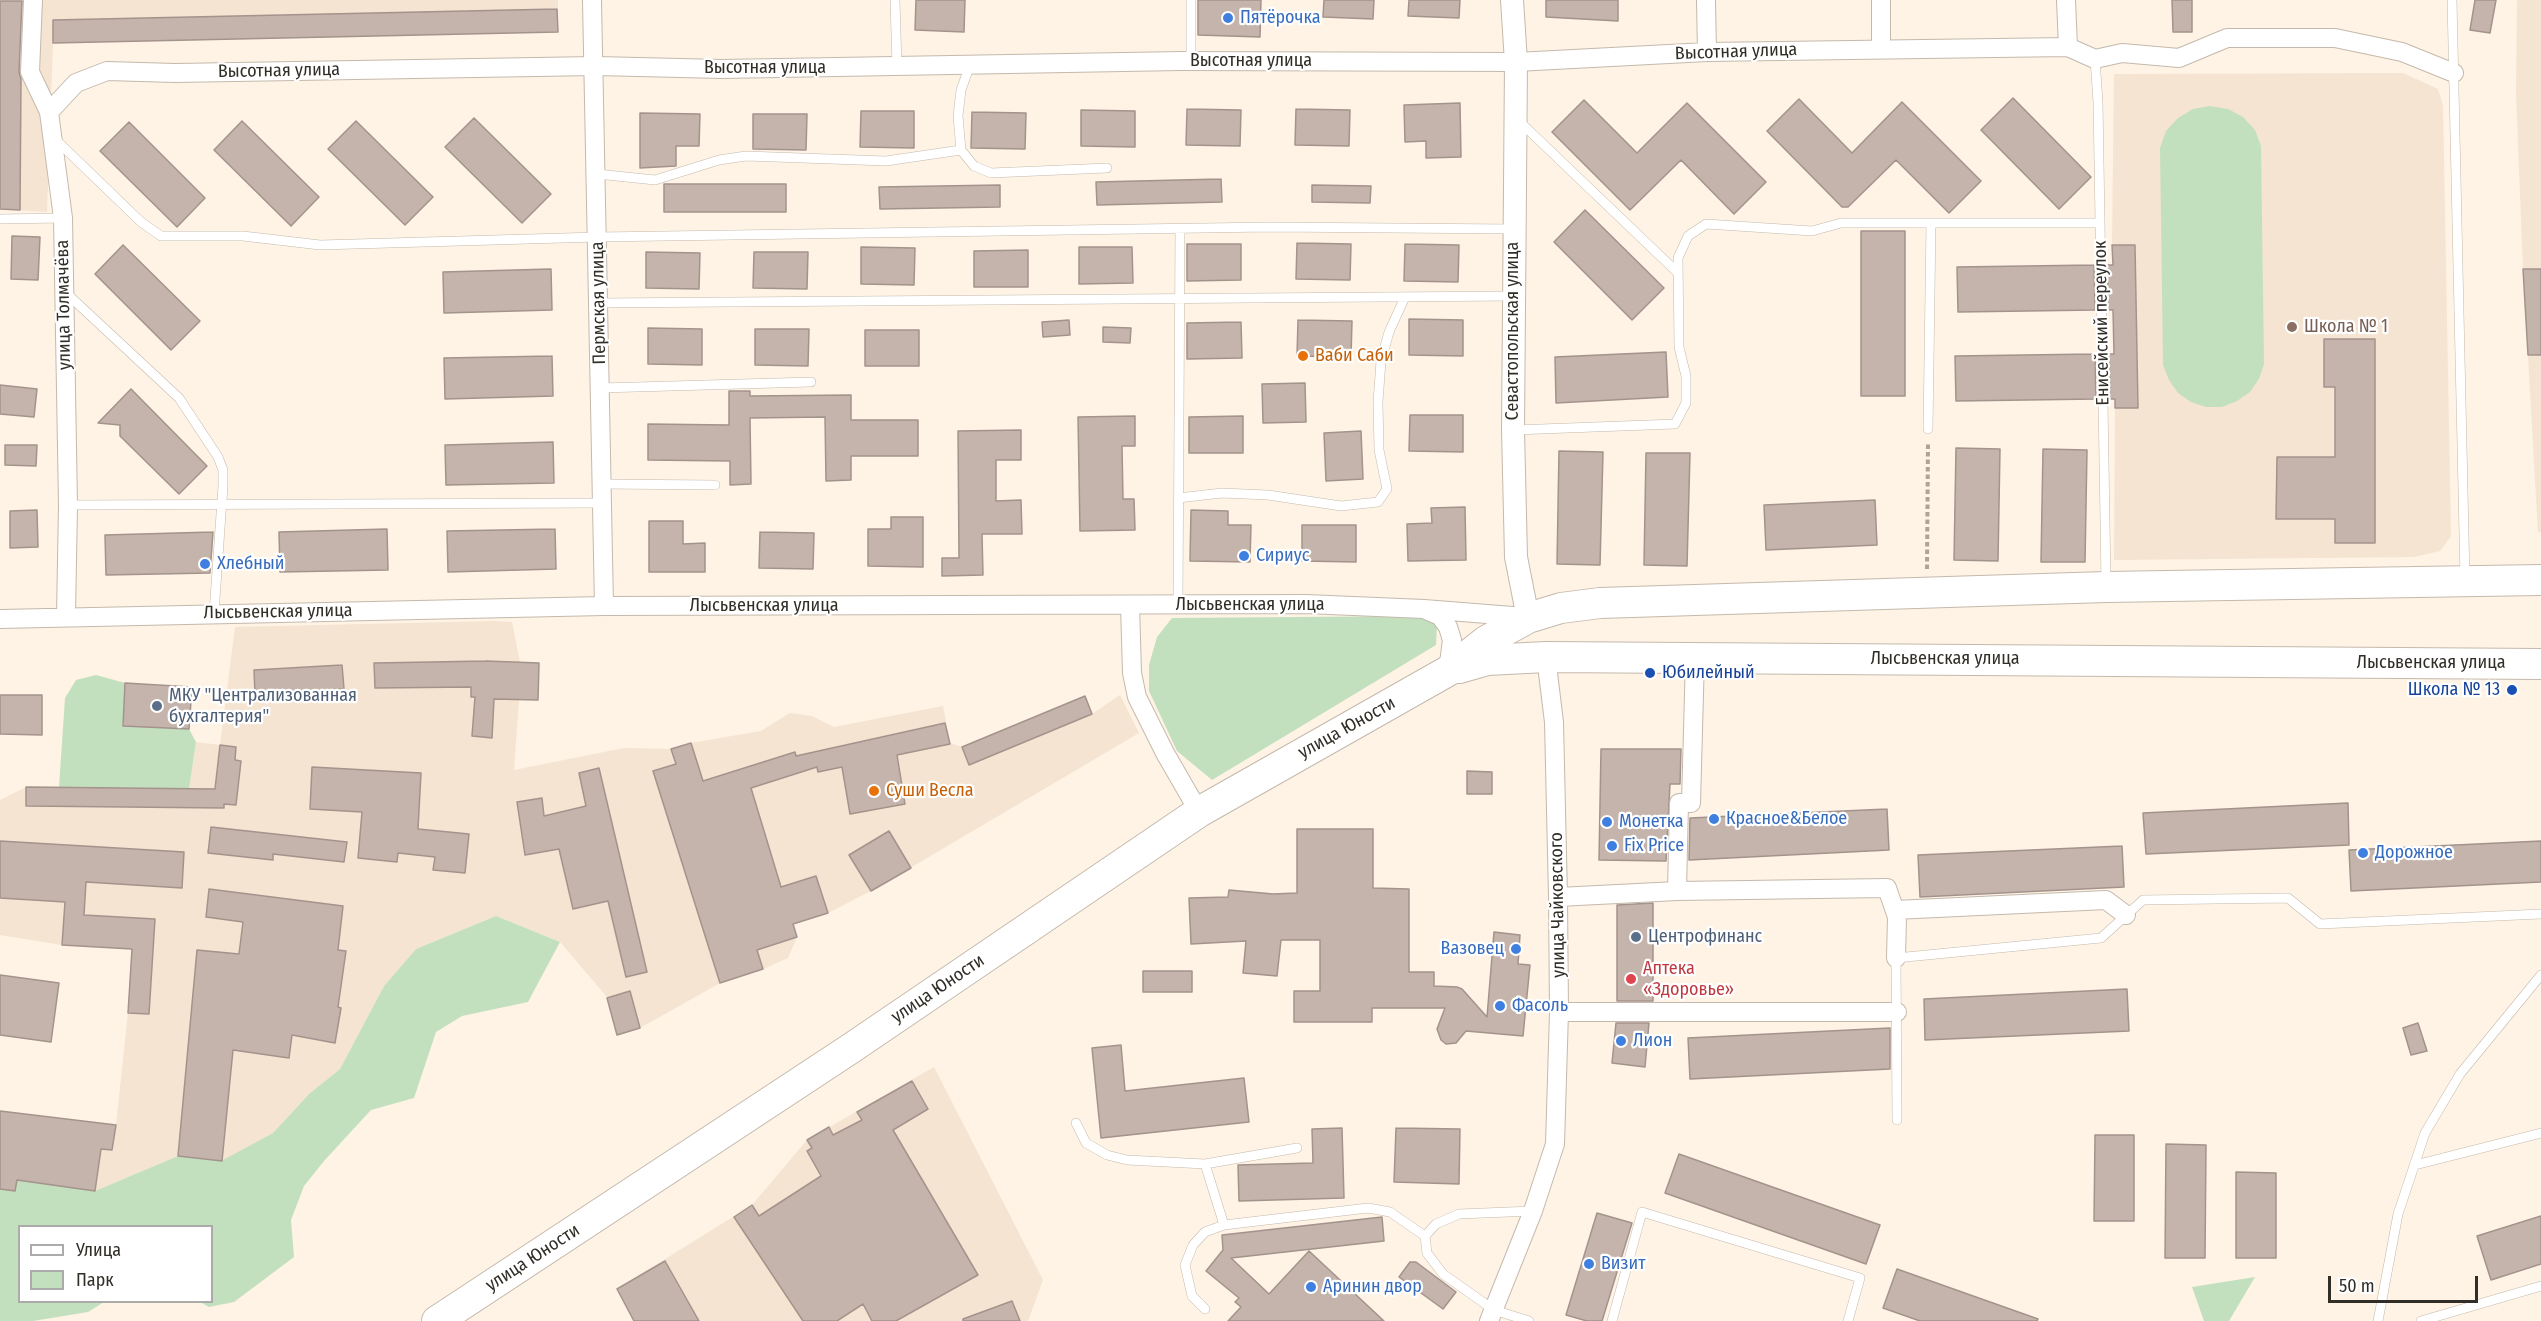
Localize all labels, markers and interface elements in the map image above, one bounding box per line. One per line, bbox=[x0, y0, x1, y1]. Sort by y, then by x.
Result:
place label: Пятёрочка bbox=[1240, 7, 1320, 29]
marker: Пятёрочка bbox=[1221, 11, 1235, 25]
street label: Высотная улица bbox=[1675, 39, 1797, 65]
street label: Высотная улица bbox=[1190, 50, 1312, 72]
street label: Высотная улица bbox=[704, 57, 826, 79]
street label: Высотная улица bbox=[218, 59, 340, 83]
street label: улица Толмачёва bbox=[52, 240, 76, 370]
street label: Енисейский переулок bbox=[2090, 240, 2114, 406]
street label: Пермская улица bbox=[587, 241, 611, 365]
street label: Севастопольская улица bbox=[1502, 242, 1524, 420]
place label: Школа № 1 bbox=[2304, 316, 2388, 338]
marker: Школа № 1 bbox=[2285, 320, 2299, 334]
place label: Ваби Саби bbox=[1315, 345, 1394, 367]
marker: Ваби Саби bbox=[1296, 349, 1310, 363]
place label: Сириус bbox=[1256, 545, 1309, 567]
marker: Сириус bbox=[1237, 549, 1251, 563]
place label: Хлебный bbox=[217, 553, 284, 575]
marker: Хлебный bbox=[198, 557, 212, 571]
street label: Лысьвенская улица bbox=[1175, 594, 1325, 616]
street label: Лысьвенская улица bbox=[689, 595, 839, 617]
street label: Лысьвенская улица bbox=[203, 600, 353, 624]
street label: Лысьвенская улица bbox=[1870, 648, 2020, 670]
street label: Лысьвенская улица bbox=[2356, 652, 2506, 674]
place label: Юбилейный bbox=[1662, 662, 1755, 684]
marker: Юбилейный bbox=[1643, 666, 1657, 680]
place label: Школа № 13 bbox=[2408, 679, 2500, 701]
marker: Школа № 13 bbox=[2505, 683, 2519, 697]
place label: МКУ "Централизованная бухгалтерия" bbox=[169, 685, 357, 728]
street label: улица Юности bbox=[1295, 692, 1399, 764]
marker: МКУ "Централизованная бухгалтерия" bbox=[150, 699, 164, 713]
place label: Суши Весла bbox=[886, 780, 974, 802]
marker: Суши Весла bbox=[867, 784, 881, 798]
place label: Красное&Белое bbox=[1726, 808, 1847, 830]
place label: Монетка bbox=[1619, 811, 1684, 833]
marker: Красное&Белое bbox=[1707, 812, 1721, 826]
marker: Монетка bbox=[1600, 815, 1614, 829]
street label: улица Чайковского bbox=[1546, 832, 1570, 978]
place label: Fix Price bbox=[1624, 835, 1684, 857]
marker: Fix Price bbox=[1605, 839, 1619, 853]
place label: Дорожное bbox=[2375, 842, 2453, 864]
marker: Дорожное bbox=[2356, 846, 2370, 860]
place label: Центрофинанс bbox=[1648, 926, 1762, 948]
marker: Центрофинанс bbox=[1629, 930, 1643, 944]
place label: Вазовец bbox=[1441, 938, 1504, 960]
marker: Вазовец bbox=[1509, 942, 1523, 956]
street label: улица Юности bbox=[887, 950, 989, 1028]
place label: Аптека «Здоровье» bbox=[1643, 958, 1734, 1000]
marker: Аптека «Здоровье» bbox=[1624, 972, 1638, 986]
place label: Фасоль bbox=[1512, 995, 1568, 1017]
marker: Фасоль bbox=[1493, 999, 1507, 1013]
place label: Лион bbox=[1633, 1030, 1672, 1052]
marker: Лион bbox=[1614, 1034, 1628, 1048]
street label: улица Юности bbox=[482, 1220, 584, 1296]
legend bbox=[18, 1225, 213, 1303]
text: Улица bbox=[76, 1239, 121, 1261]
place label: Визит bbox=[1601, 1253, 1645, 1275]
marker: Визит bbox=[1582, 1257, 1596, 1271]
scale bar bbox=[2331, 1264, 2481, 1302]
text: Парк bbox=[76, 1269, 114, 1291]
text: 50 m bbox=[2339, 1275, 2375, 1297]
place label: Аринин двор bbox=[1323, 1276, 1422, 1298]
marker: Аринин двор bbox=[1304, 1280, 1318, 1294]

